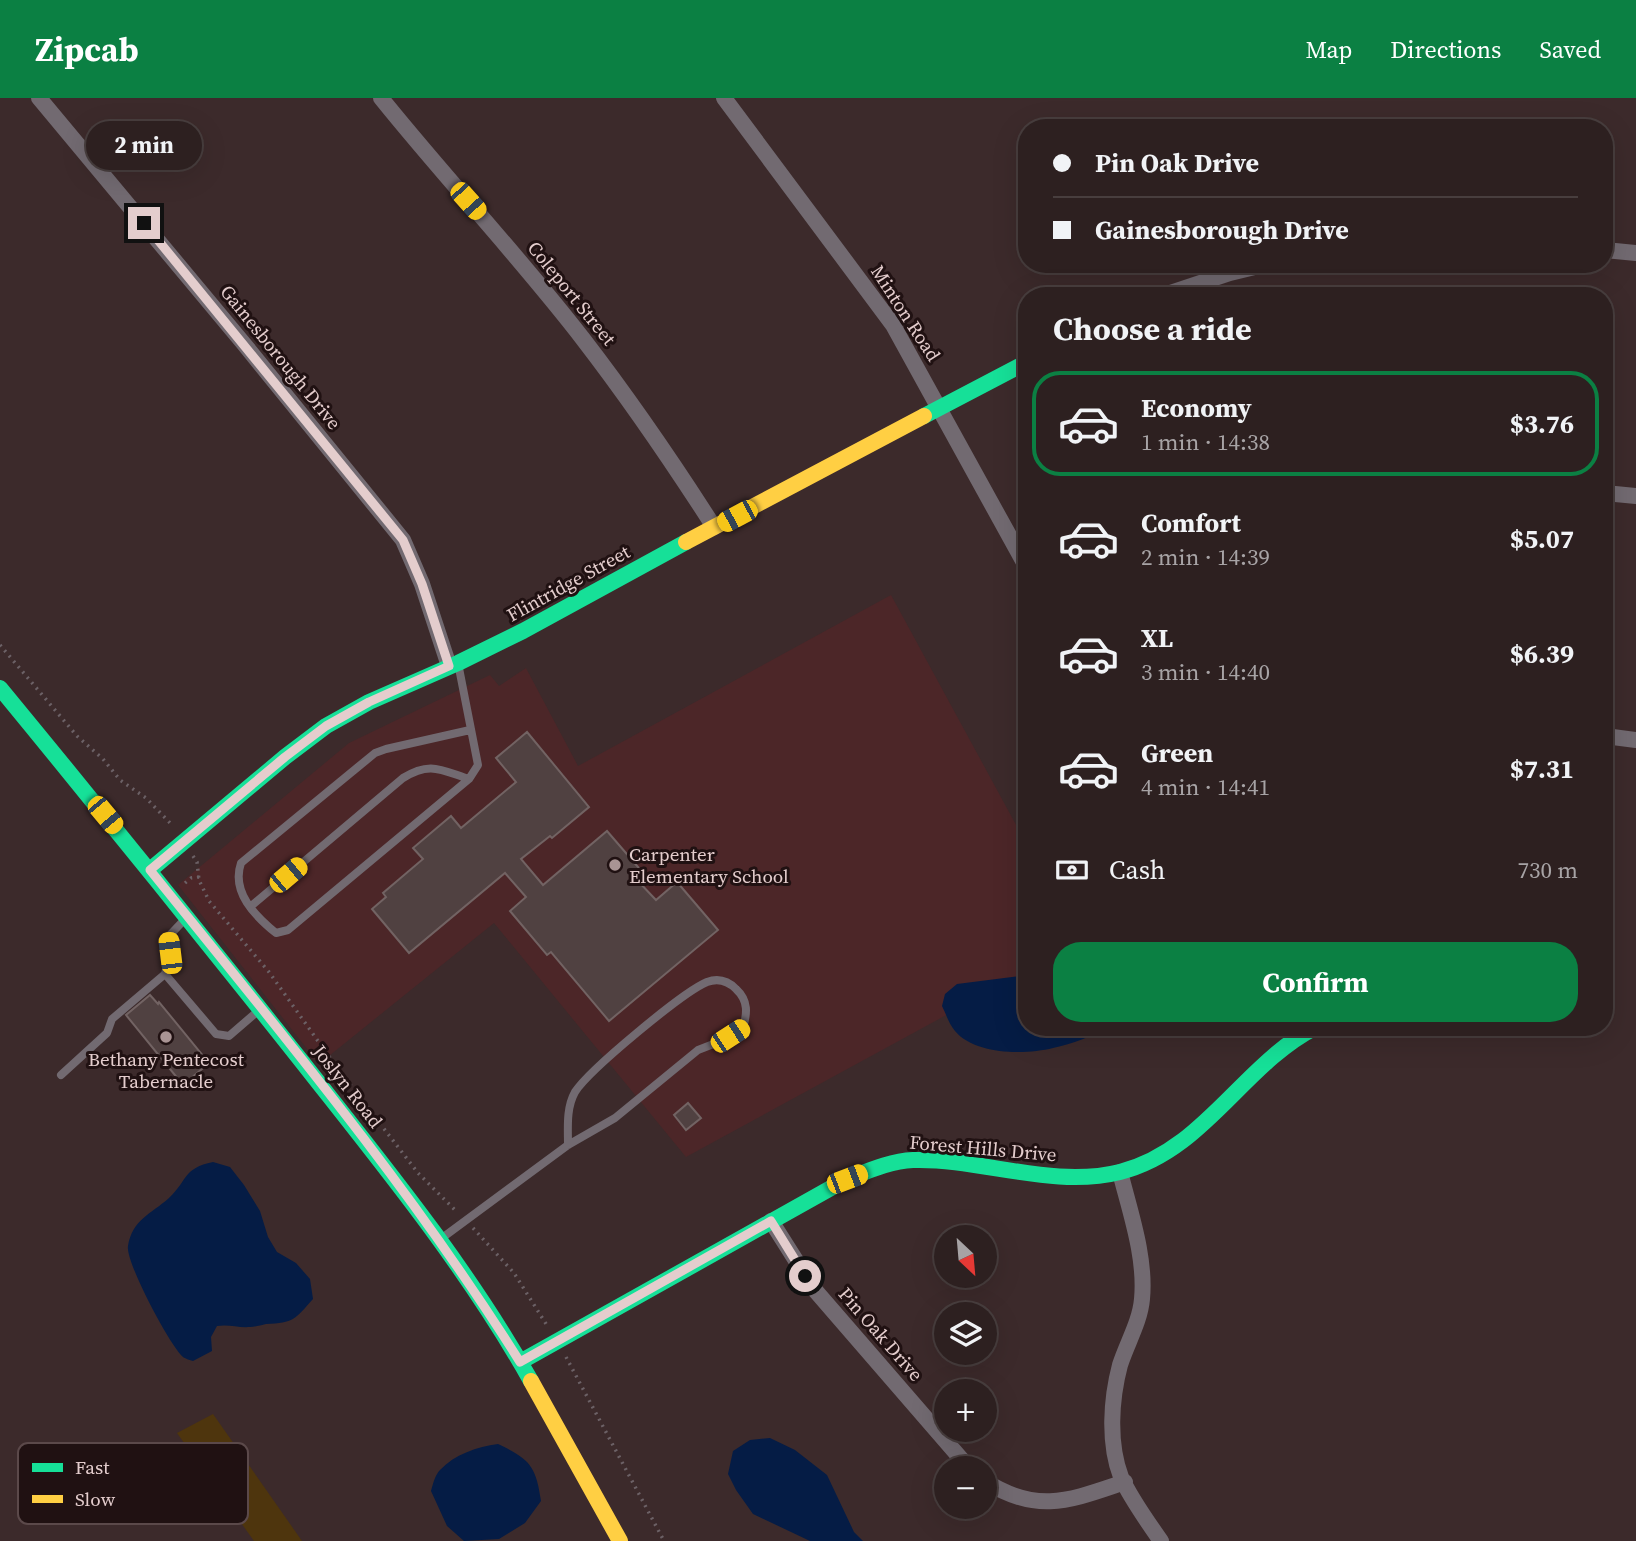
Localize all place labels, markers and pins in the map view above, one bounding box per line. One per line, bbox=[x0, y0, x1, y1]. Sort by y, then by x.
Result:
place label: Carpenter Elementary School bbox=[629, 841, 789, 889]
marker: Carpenter Elementary School bbox=[607, 857, 623, 873]
marker: Bethany Pentecost Tabernacle bbox=[158, 1029, 174, 1045]
place label: Bethany Pentecost Tabernacle bbox=[88, 1046, 245, 1094]

